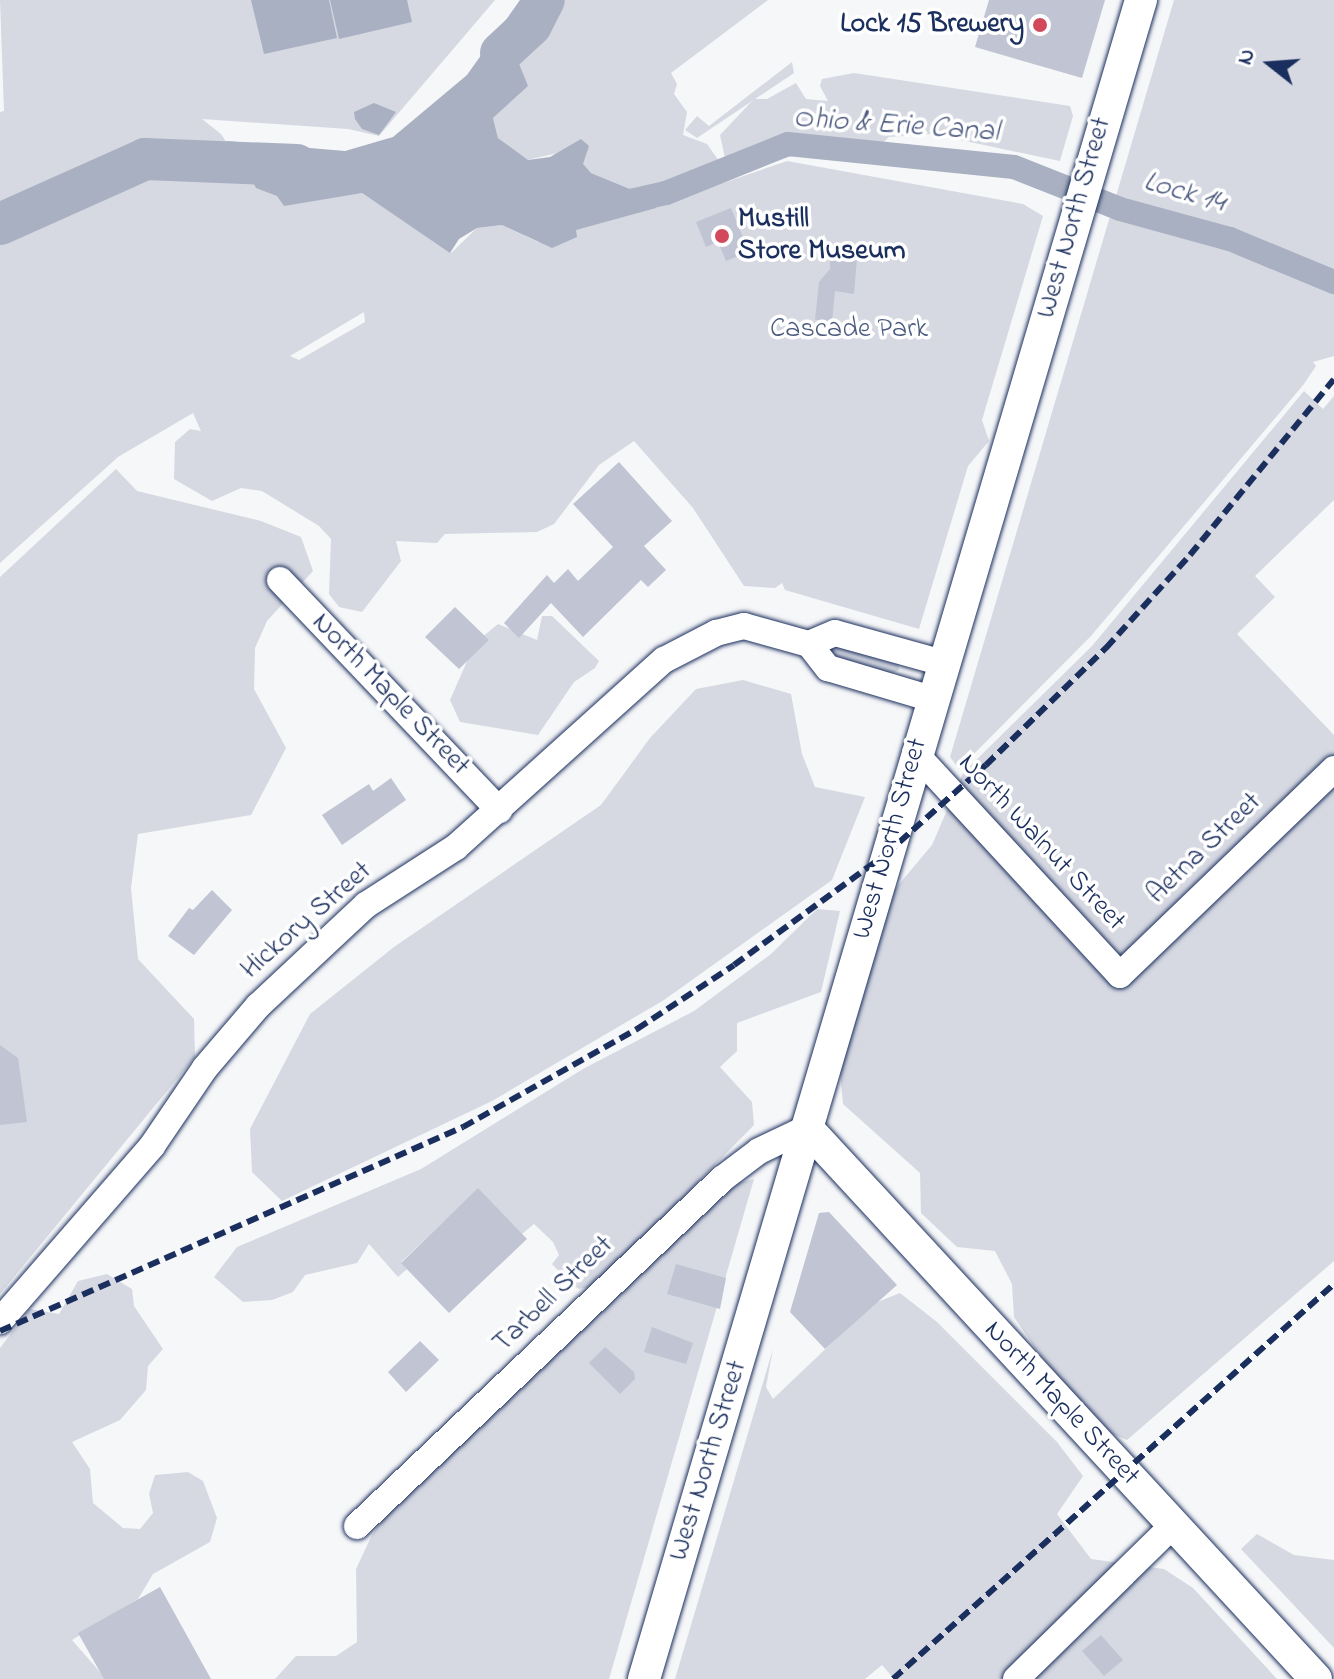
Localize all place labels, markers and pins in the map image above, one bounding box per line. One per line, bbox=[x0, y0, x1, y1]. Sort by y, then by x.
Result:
place label: Lock 15 Brewery bbox=[840, 8, 1024, 42]
marker: Lock 15 Brewery bbox=[1031, 16, 1049, 34]
place label: Mustill Store Museum bbox=[738, 203, 906, 269]
marker: Mustill Store Museum bbox=[713, 227, 731, 245]

